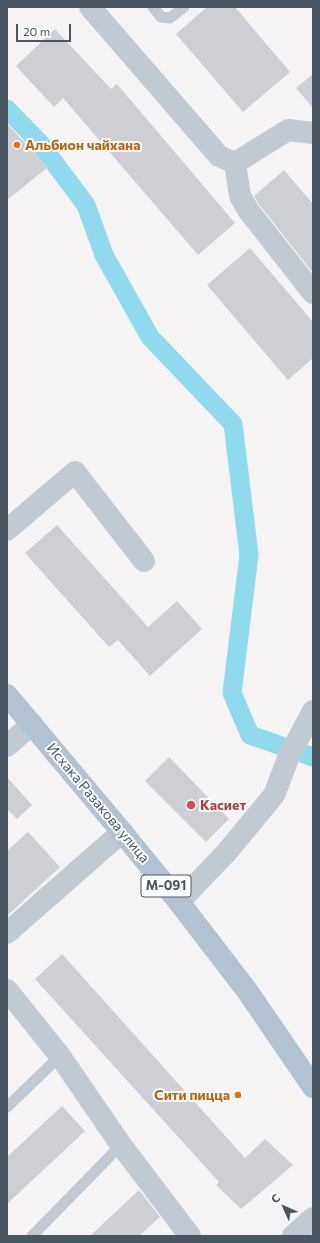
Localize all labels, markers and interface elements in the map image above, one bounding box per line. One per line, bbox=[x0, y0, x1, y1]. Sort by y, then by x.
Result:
scale bar bbox=[18, 16, 73, 42]
text: 20 m bbox=[23, 24, 50, 38]
place label: Альбион чайхана bbox=[25, 137, 141, 153]
marker: Альбион чайхана bbox=[12, 140, 22, 150]
street label: Исхака Разакова улица bbox=[43, 740, 153, 866]
place label: Касиет bbox=[200, 797, 246, 813]
marker: Касиет bbox=[185, 799, 197, 811]
road number: М-091 bbox=[141, 875, 191, 897]
place label: Сити пицца bbox=[154, 1087, 230, 1103]
marker: Сити пицца bbox=[233, 1090, 243, 1100]
north arrow bbox=[264, 1187, 304, 1227]
text: С bbox=[268, 1191, 282, 1205]

